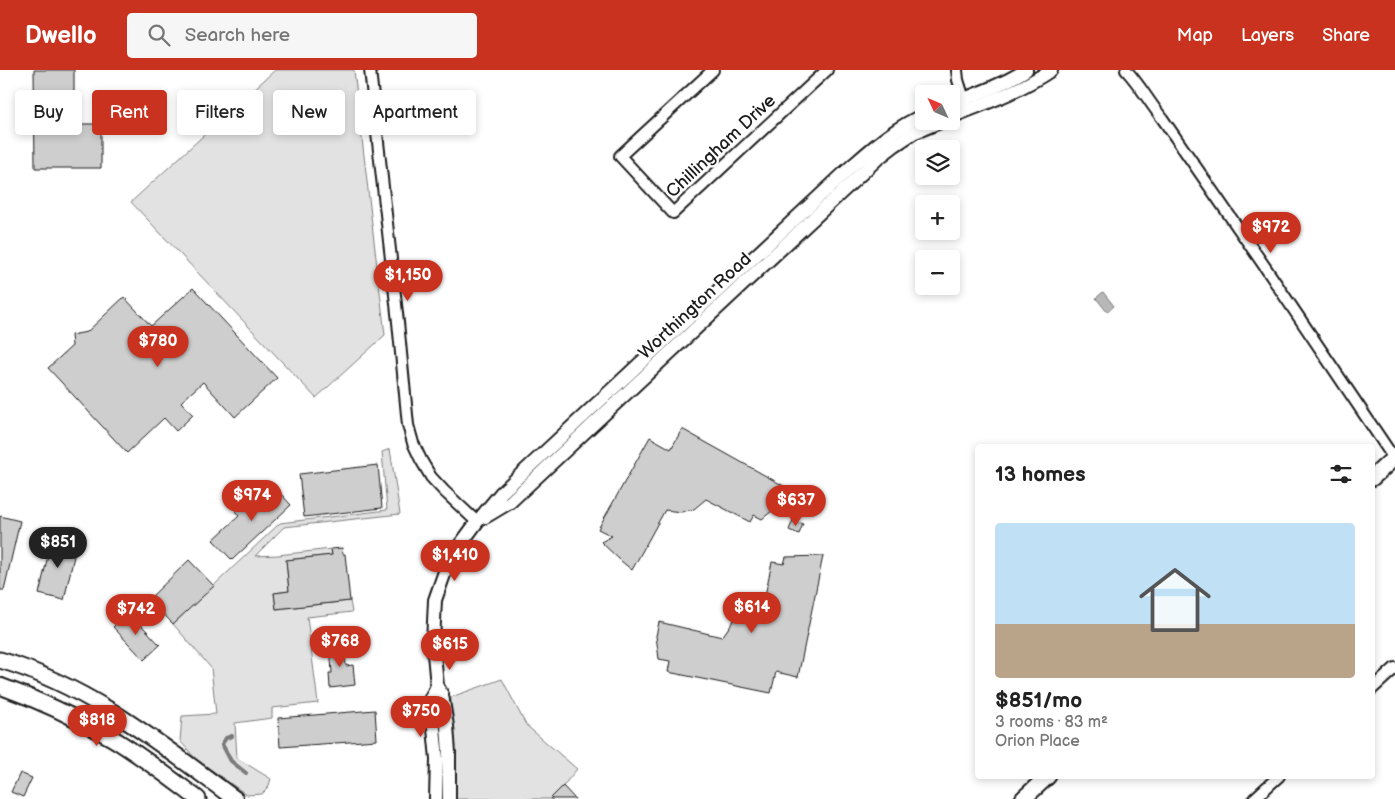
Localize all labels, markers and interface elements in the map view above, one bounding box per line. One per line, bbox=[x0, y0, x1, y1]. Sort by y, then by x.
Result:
search box bbox=[127, 13, 477, 58]
text: Dwello bbox=[25, 21, 97, 50]
icon: search bbox=[145, 21, 173, 49]
text: Search here bbox=[185, 24, 290, 47]
text: Map bbox=[1177, 25, 1213, 46]
text: Layers bbox=[1241, 25, 1294, 46]
text: Share bbox=[1322, 25, 1370, 46]
north arrow bbox=[915, 85, 960, 130]
map controls bbox=[915, 85, 960, 295]
chip: Buy bbox=[15, 90, 82, 135]
chip: Rent bbox=[92, 90, 167, 135]
chip: Filters bbox=[177, 90, 263, 135]
chip: New bbox=[273, 90, 345, 135]
chip: Apartment bbox=[355, 90, 476, 135]
street label: Chillingham Drive bbox=[662, 90, 780, 202]
button: layers bbox=[915, 140, 960, 185]
button: + bbox=[915, 195, 960, 240]
pin: $972 bbox=[1241, 212, 1301, 254]
text: $972 bbox=[1252, 218, 1290, 237]
street label: Worthington Road bbox=[634, 248, 756, 364]
button: − bbox=[915, 250, 960, 295]
pin: $1,150 bbox=[367, 260, 449, 302]
text: $1,150 bbox=[385, 266, 431, 285]
pin: $780 bbox=[128, 326, 188, 368]
text: $780 bbox=[139, 332, 177, 351]
icon: filters bbox=[1327, 460, 1355, 488]
text: 13 homes bbox=[995, 462, 1086, 487]
pin: $974 bbox=[222, 480, 282, 522]
pin: $637 bbox=[766, 484, 826, 527]
text: $974 bbox=[233, 486, 271, 505]
text: $637 bbox=[777, 491, 815, 510]
pin: $851 bbox=[28, 526, 88, 569]
text: $851 bbox=[40, 533, 76, 552]
pin: $1,410 bbox=[414, 540, 496, 582]
text: $1,410 bbox=[432, 546, 478, 565]
icon: home bbox=[1130, 555, 1220, 645]
pin: $614 bbox=[722, 592, 782, 634]
pin: $742 bbox=[106, 594, 166, 636]
text: $614 bbox=[734, 598, 770, 617]
text: $742 bbox=[117, 600, 155, 619]
pin: $768 bbox=[310, 626, 370, 668]
pin: $615 bbox=[420, 628, 480, 671]
text: $768 bbox=[321, 632, 359, 651]
text: $615 bbox=[432, 635, 468, 654]
text: $851/mo bbox=[995, 688, 1082, 713]
pin: $750 bbox=[391, 696, 451, 738]
text: $750 bbox=[402, 702, 440, 721]
pin: $818 bbox=[67, 704, 127, 747]
text: $818 bbox=[79, 711, 115, 730]
text: 3 rooms · 83 m² bbox=[995, 713, 1108, 732]
text: Orion Place bbox=[995, 732, 1080, 751]

